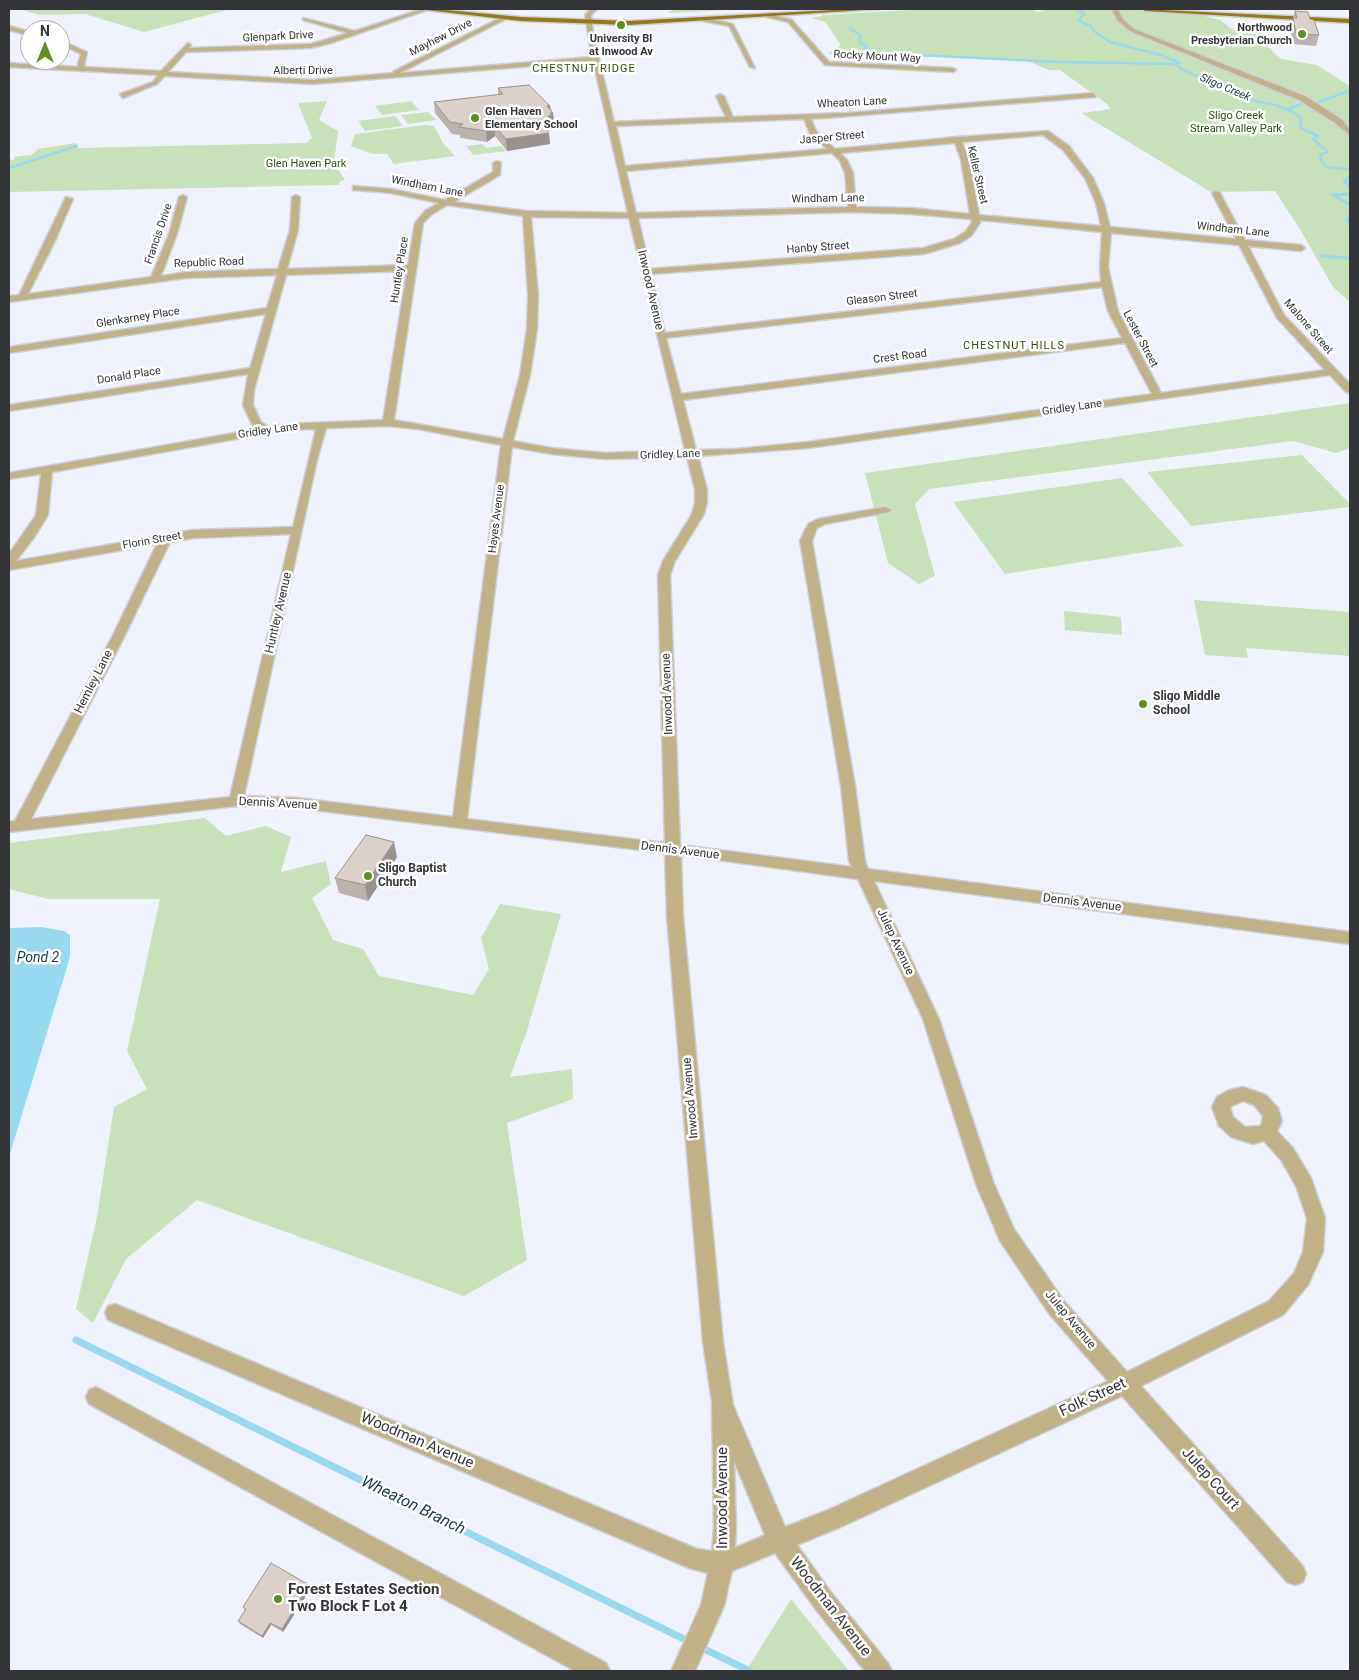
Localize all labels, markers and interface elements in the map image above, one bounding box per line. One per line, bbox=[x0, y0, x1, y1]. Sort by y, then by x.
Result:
street label: Mayhew Drive bbox=[408, 17, 474, 59]
marker: University Bl at Inwood Av bbox=[615, 19, 627, 31]
north arrow bbox=[20, 20, 70, 70]
place label: Northwood Presbyterian Church bbox=[1191, 21, 1292, 47]
text: N bbox=[40, 23, 50, 39]
marker: Northwood Presbyterian Church bbox=[1296, 28, 1308, 40]
street label: Glenpark Drive bbox=[242, 29, 314, 45]
place label: University Bl at Inwood Av bbox=[589, 32, 653, 58]
street label: Rocky Mount Way bbox=[833, 48, 921, 66]
district label: CHESTNUT RIDGE bbox=[531, 62, 637, 76]
street label: Alberti Drive bbox=[273, 64, 333, 78]
water label: Sligo Creek bbox=[1198, 71, 1252, 105]
street label: Wheaton Lane bbox=[817, 95, 887, 111]
place label: Glen Haven Elementary School bbox=[485, 105, 578, 131]
park label: Sligo Creek Stream Valley Park bbox=[1190, 109, 1282, 135]
marker: Glen Haven Elementary School bbox=[469, 112, 481, 124]
street label: Jasper Street bbox=[799, 129, 865, 147]
street label: Keller Street bbox=[964, 145, 990, 205]
park label: Glen Haven Park bbox=[266, 157, 346, 171]
street label: Windham Lane bbox=[390, 174, 464, 200]
street label: Windham Lane bbox=[791, 192, 865, 206]
street label: Francis Drive bbox=[142, 202, 176, 266]
street label: Windham Lane bbox=[1196, 220, 1270, 240]
street label: Huntley Place bbox=[388, 236, 412, 304]
street label: Hanby Street bbox=[786, 239, 850, 257]
street label: Inwood Avenue bbox=[634, 249, 666, 331]
street label: Republic Road bbox=[174, 255, 244, 271]
street label: Gleason Street bbox=[846, 287, 918, 309]
street label: Malone Street bbox=[1281, 297, 1335, 357]
street label: Glenkarney Place bbox=[95, 305, 181, 331]
street label: Lester Street bbox=[1120, 308, 1160, 370]
district label: CHESTNUT HILLS bbox=[961, 339, 1067, 353]
street label: Crest Road bbox=[872, 347, 928, 367]
street label: Donald Place bbox=[96, 364, 162, 388]
street label: Gridley Lane bbox=[1041, 397, 1103, 419]
street label: Gridley Lane bbox=[237, 420, 299, 442]
street label: Gridley Lane bbox=[640, 447, 700, 463]
street label: Hayes Avenue bbox=[486, 484, 508, 554]
street label: Florin Street bbox=[122, 529, 182, 553]
street label: Huntley Avenue bbox=[263, 571, 295, 655]
street label: Hemley Lane bbox=[72, 648, 116, 716]
street label: Inwood Avenue bbox=[659, 653, 677, 735]
place label: Sligo Middle School bbox=[1153, 690, 1220, 718]
marker: Sligo Middle School bbox=[1137, 698, 1149, 710]
street label: Dennis Avenue bbox=[238, 795, 318, 813]
street label: Dennis Avenue bbox=[640, 839, 720, 863]
place label: Sligo Baptist Church bbox=[378, 862, 447, 890]
marker: Sligo Baptist Church bbox=[362, 870, 374, 882]
street label: Dennis Avenue bbox=[1042, 891, 1122, 915]
street label: Julep Avenue bbox=[873, 907, 917, 977]
water label: Pond 2 bbox=[17, 950, 59, 966]
street label: Inwood Avenue bbox=[680, 1057, 702, 1139]
street label: Julep Avenue bbox=[1042, 1288, 1098, 1352]
street label: Folk Street bbox=[1057, 1375, 1129, 1421]
street label: Woodman Avenue bbox=[358, 1409, 476, 1473]
street label: Julep Court bbox=[1177, 1444, 1243, 1514]
street label: Inwood Avenue bbox=[714, 1447, 732, 1549]
water label: Wheaton Branch bbox=[358, 1472, 468, 1540]
street label: Woodman Avenue bbox=[786, 1554, 874, 1660]
place label: Forest Estates Section Two Block F Lot 4 bbox=[288, 1581, 439, 1616]
marker: Forest Estates Section Two Block F Lot 4 bbox=[272, 1593, 284, 1605]

